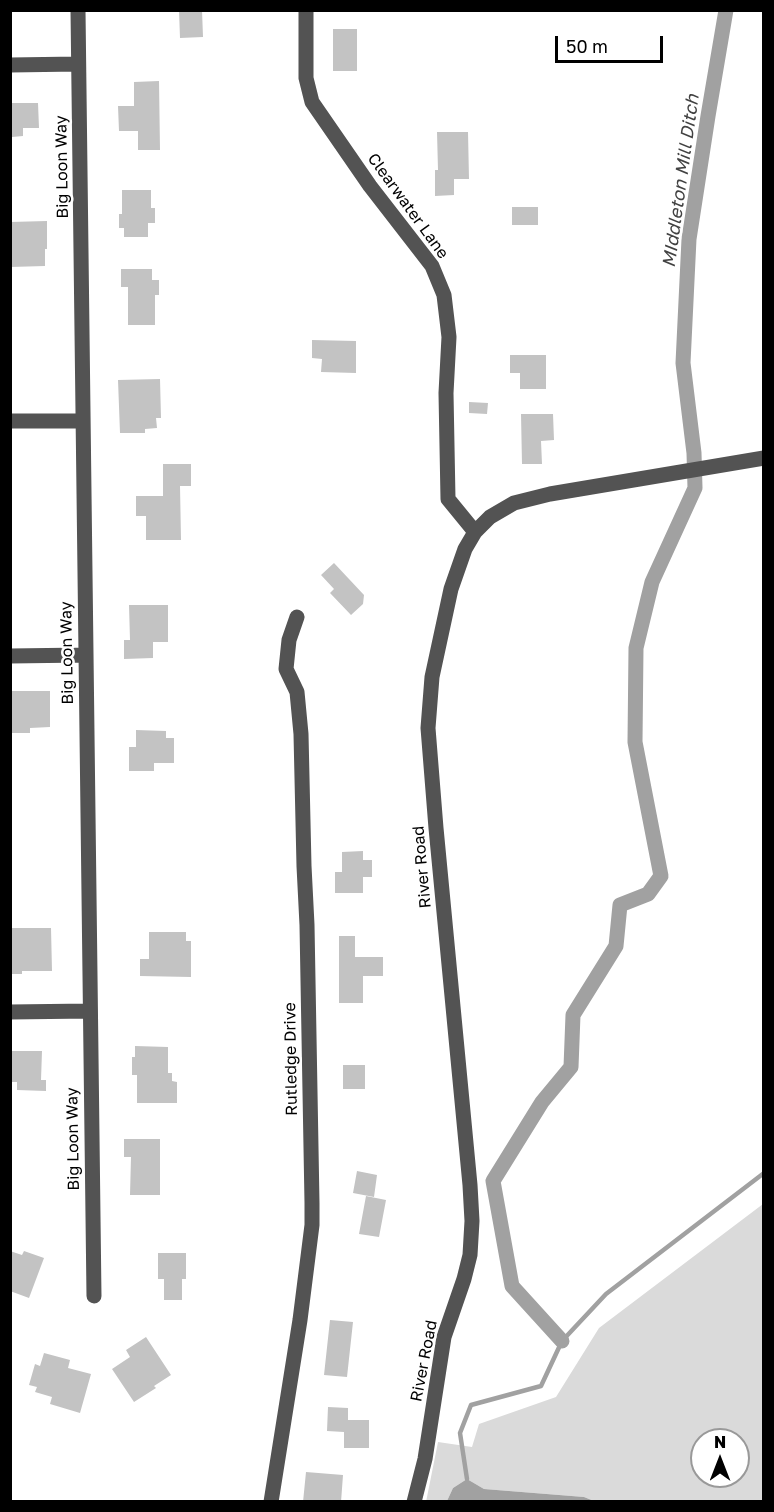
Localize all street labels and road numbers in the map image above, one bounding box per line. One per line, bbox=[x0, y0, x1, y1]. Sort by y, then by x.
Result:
street label: Big Loon Way bbox=[52, 115, 72, 219]
street label: Clearwater Lane bbox=[363, 150, 453, 262]
street label: Big Loon Way bbox=[57, 601, 77, 705]
street label: River Road bbox=[409, 825, 435, 909]
street label: Rutledge Drive bbox=[280, 1002, 302, 1116]
street label: Big Loon Way bbox=[63, 1087, 83, 1191]
street label: River Road bbox=[407, 1319, 441, 1403]

